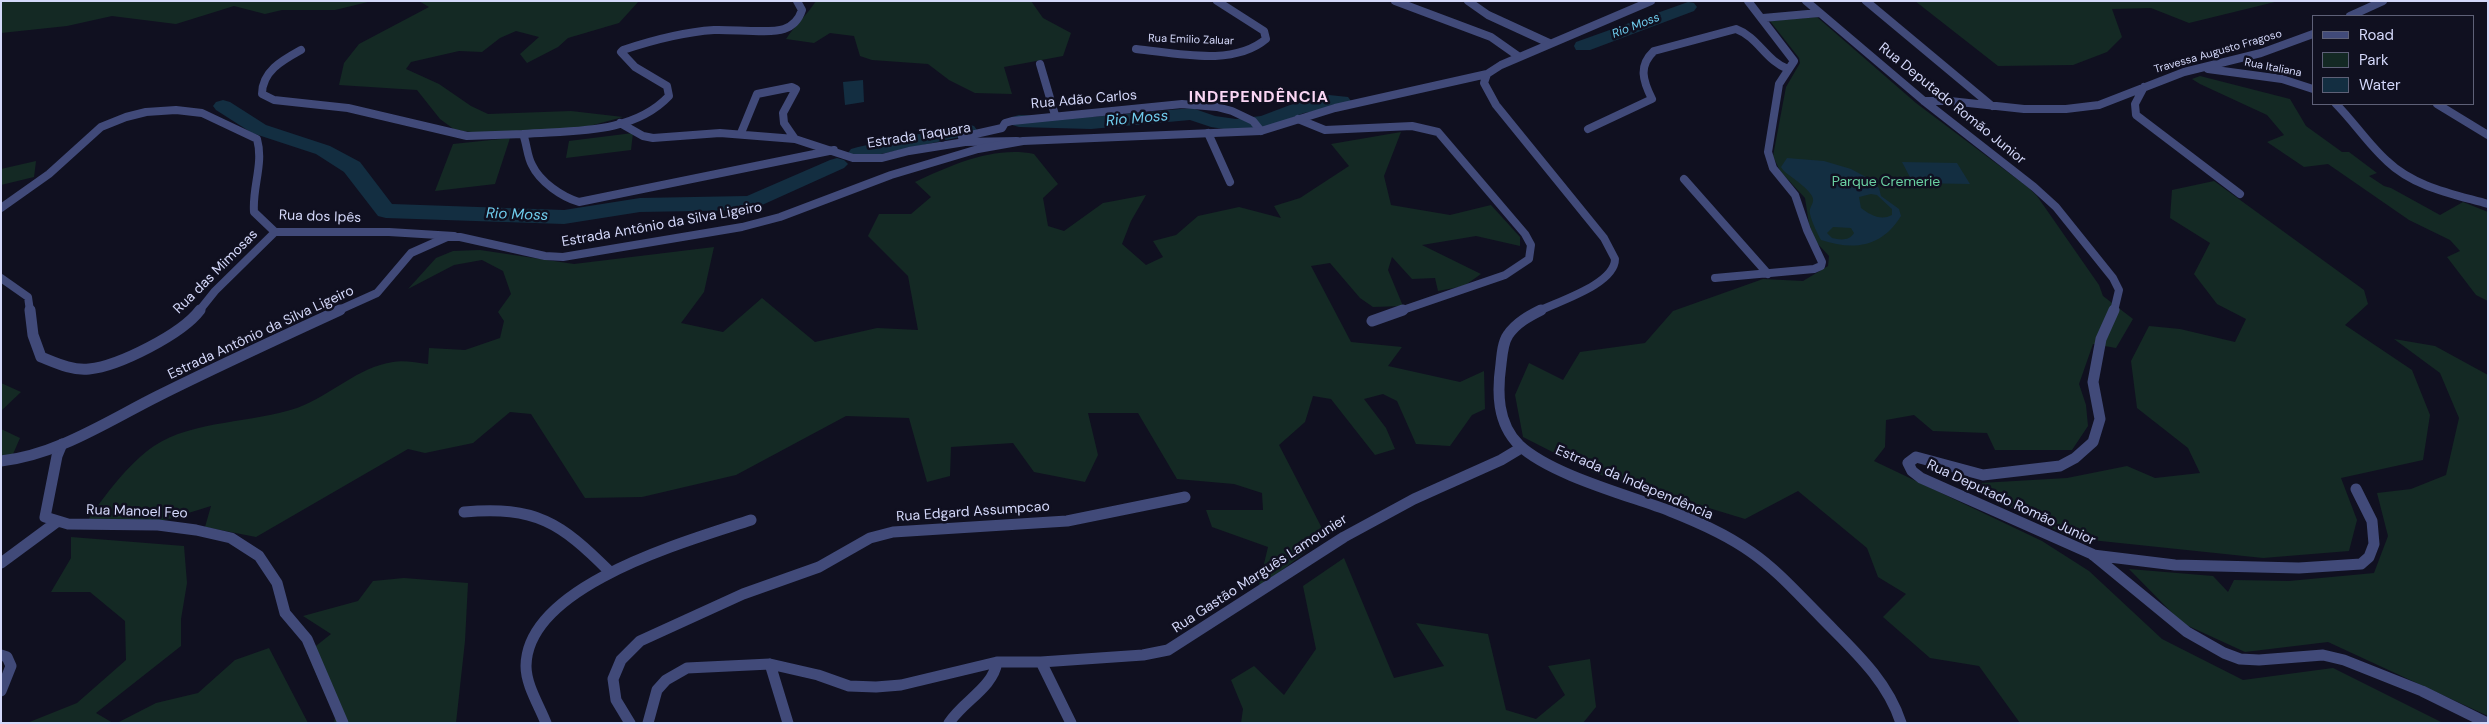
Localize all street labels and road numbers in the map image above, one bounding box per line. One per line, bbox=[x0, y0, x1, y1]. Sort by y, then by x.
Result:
street label: Travessa Augusto Fragoso bbox=[2153, 27, 2283, 77]
street label: Rua Emilio Zaluar bbox=[1148, 32, 1234, 48]
street label: Rua Deputado Romão Junior bbox=[1875, 40, 2029, 168]
street label: Rua Italiana bbox=[2243, 56, 2303, 80]
street label: Rua Adão Carlos bbox=[1030, 87, 1138, 113]
street label: Estrada Taquara bbox=[866, 120, 972, 152]
street label: Estrada Antônio da Silva Ligeiro bbox=[560, 199, 764, 251]
street label: Rua dos Ipês bbox=[278, 207, 362, 227]
street label: Rua das Mimosas bbox=[170, 226, 262, 318]
street label: Estrada Antônio da Silva Ligeiro bbox=[165, 282, 357, 384]
street label: Estrada da Independência bbox=[1553, 442, 1715, 524]
street label: Rua Deputado Romão Junior bbox=[1924, 456, 2098, 550]
street label: Rua Edgard Assumpcao bbox=[896, 498, 1050, 526]
street label: Rua Manoel Feo bbox=[86, 502, 188, 522]
street label: Rua Gastão Marguês Lamounier bbox=[1169, 511, 1351, 637]

